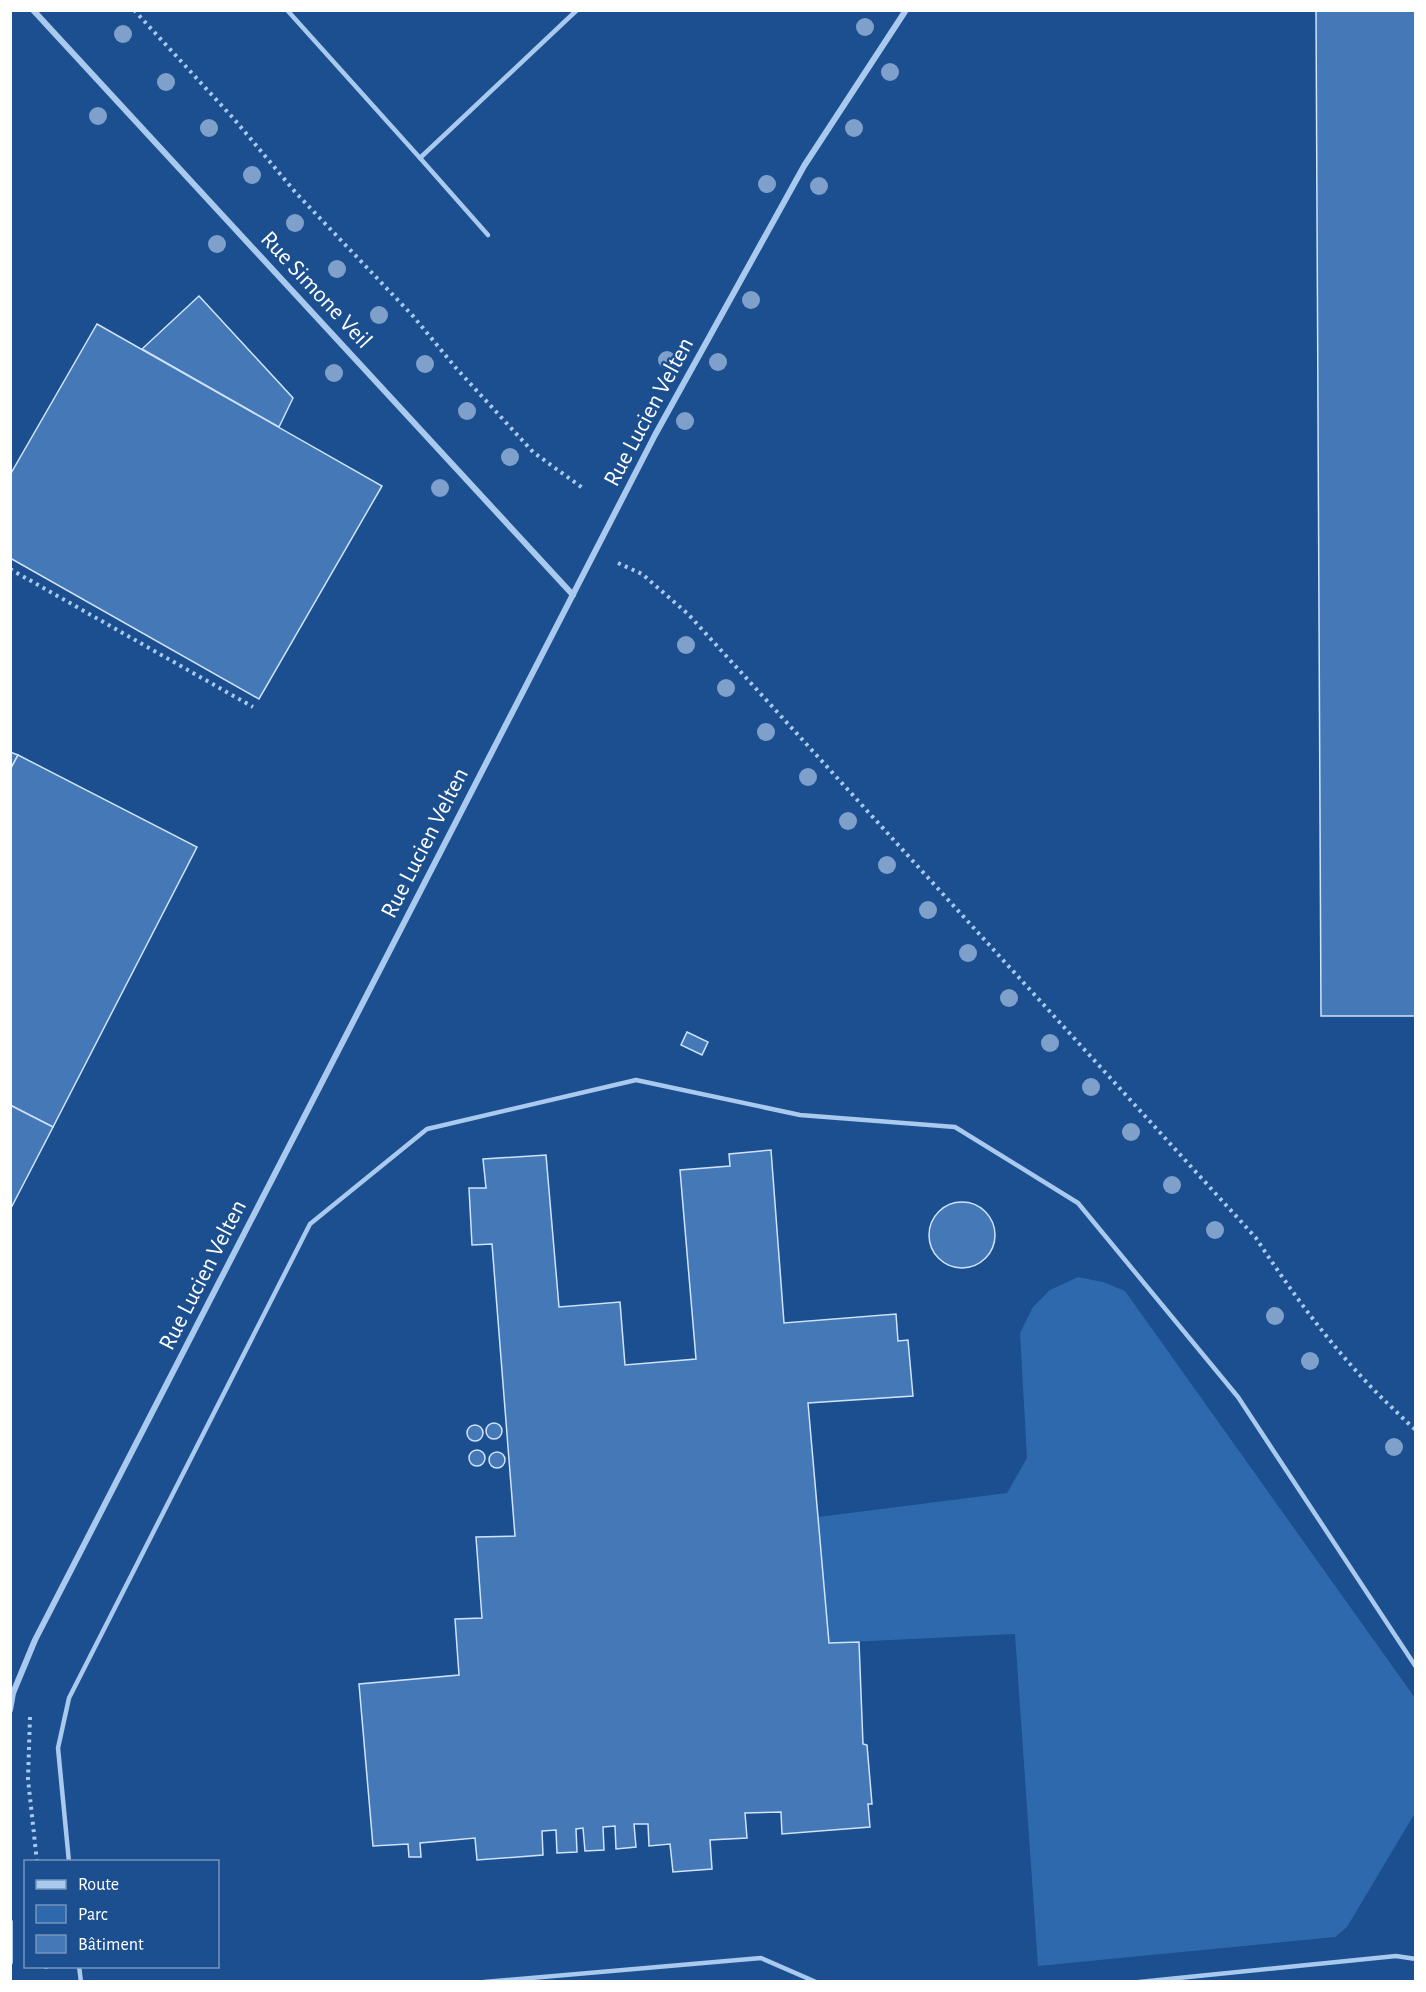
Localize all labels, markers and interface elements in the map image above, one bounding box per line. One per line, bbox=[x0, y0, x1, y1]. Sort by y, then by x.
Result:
street label: Rue Simone Veil bbox=[256, 227, 376, 353]
street label: Rue Lucien Velten bbox=[600, 334, 698, 490]
street label: Rue Lucien Velten bbox=[377, 764, 473, 922]
street label: Rue Lucien Velten bbox=[155, 1196, 251, 1354]
legend bbox=[24, 1860, 219, 1968]
text: Route bbox=[78, 1876, 119, 1894]
text: Parc bbox=[78, 1906, 108, 1924]
text: Bâtiment bbox=[78, 1936, 144, 1954]

